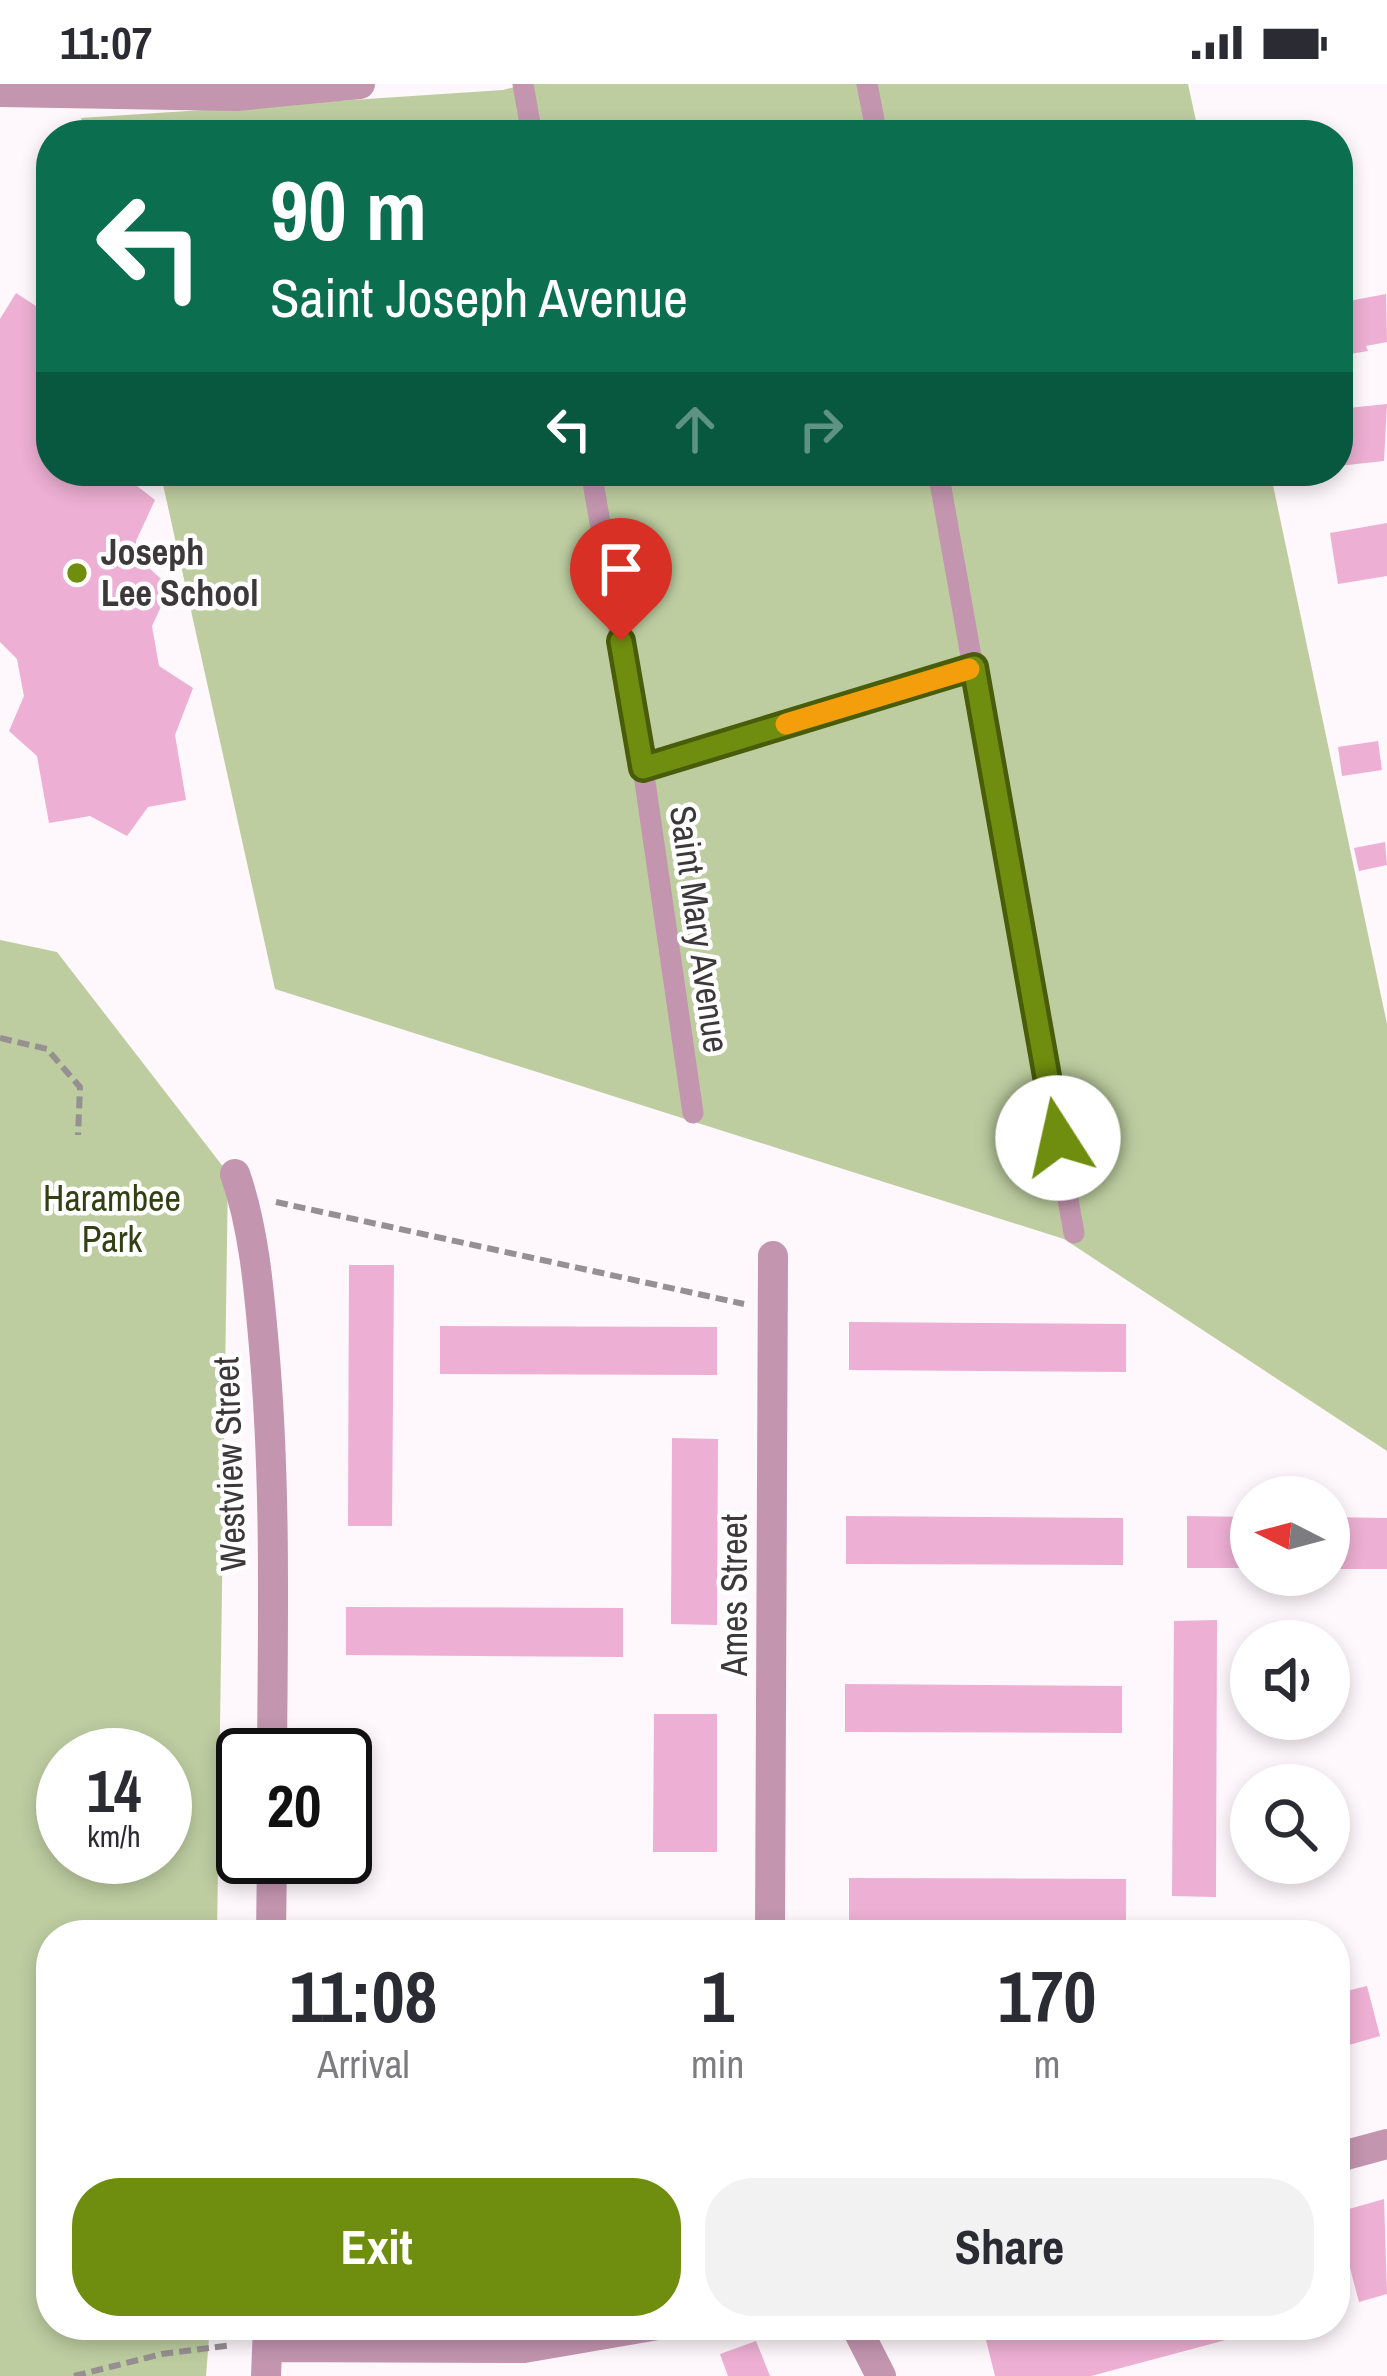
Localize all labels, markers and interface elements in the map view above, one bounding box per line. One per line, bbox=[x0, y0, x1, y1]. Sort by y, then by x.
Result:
text: 11:07 bbox=[60, 12, 152, 73]
text: 90 m bbox=[270, 153, 427, 266]
icon: left bbox=[72, 168, 228, 324]
text: Saint Joseph Avenue bbox=[270, 261, 688, 334]
icon: left bbox=[536, 396, 602, 462]
icon: ahead bbox=[662, 396, 728, 462]
icon: right bbox=[788, 396, 854, 462]
pin bbox=[570, 518, 672, 641]
place label: Joseph Lee School bbox=[101, 528, 259, 617]
icon: arrive bbox=[588, 536, 654, 602]
marker: Joseph Lee School bbox=[64, 560, 90, 586]
street label: Saint Mary Avenue bbox=[659, 802, 741, 1056]
position arrow bbox=[995, 1075, 1121, 1201]
park label: Harambee Park bbox=[43, 1174, 181, 1263]
street label: Westview Street bbox=[201, 1356, 257, 1572]
north arrow bbox=[1230, 1476, 1350, 1596]
map controls bbox=[1230, 1476, 1350, 1884]
street label: Ames Street bbox=[710, 1514, 758, 1677]
button: sound bbox=[1230, 1620, 1350, 1740]
speed limit sign: 20 bbox=[216, 1728, 372, 1884]
text: 14 bbox=[87, 1750, 141, 1831]
button: search bbox=[1230, 1764, 1350, 1884]
text: km/h bbox=[87, 1816, 141, 1856]
text: 11:08 bbox=[290, 1947, 437, 2044]
text: 1 bbox=[701, 1947, 734, 2044]
text: 170 bbox=[998, 1947, 1096, 2044]
text: Arrival bbox=[317, 2038, 410, 2090]
text: min bbox=[691, 2038, 744, 2090]
text: m bbox=[1034, 2038, 1060, 2090]
button: Exit bbox=[72, 2178, 681, 2316]
button: Share bbox=[705, 2178, 1314, 2316]

